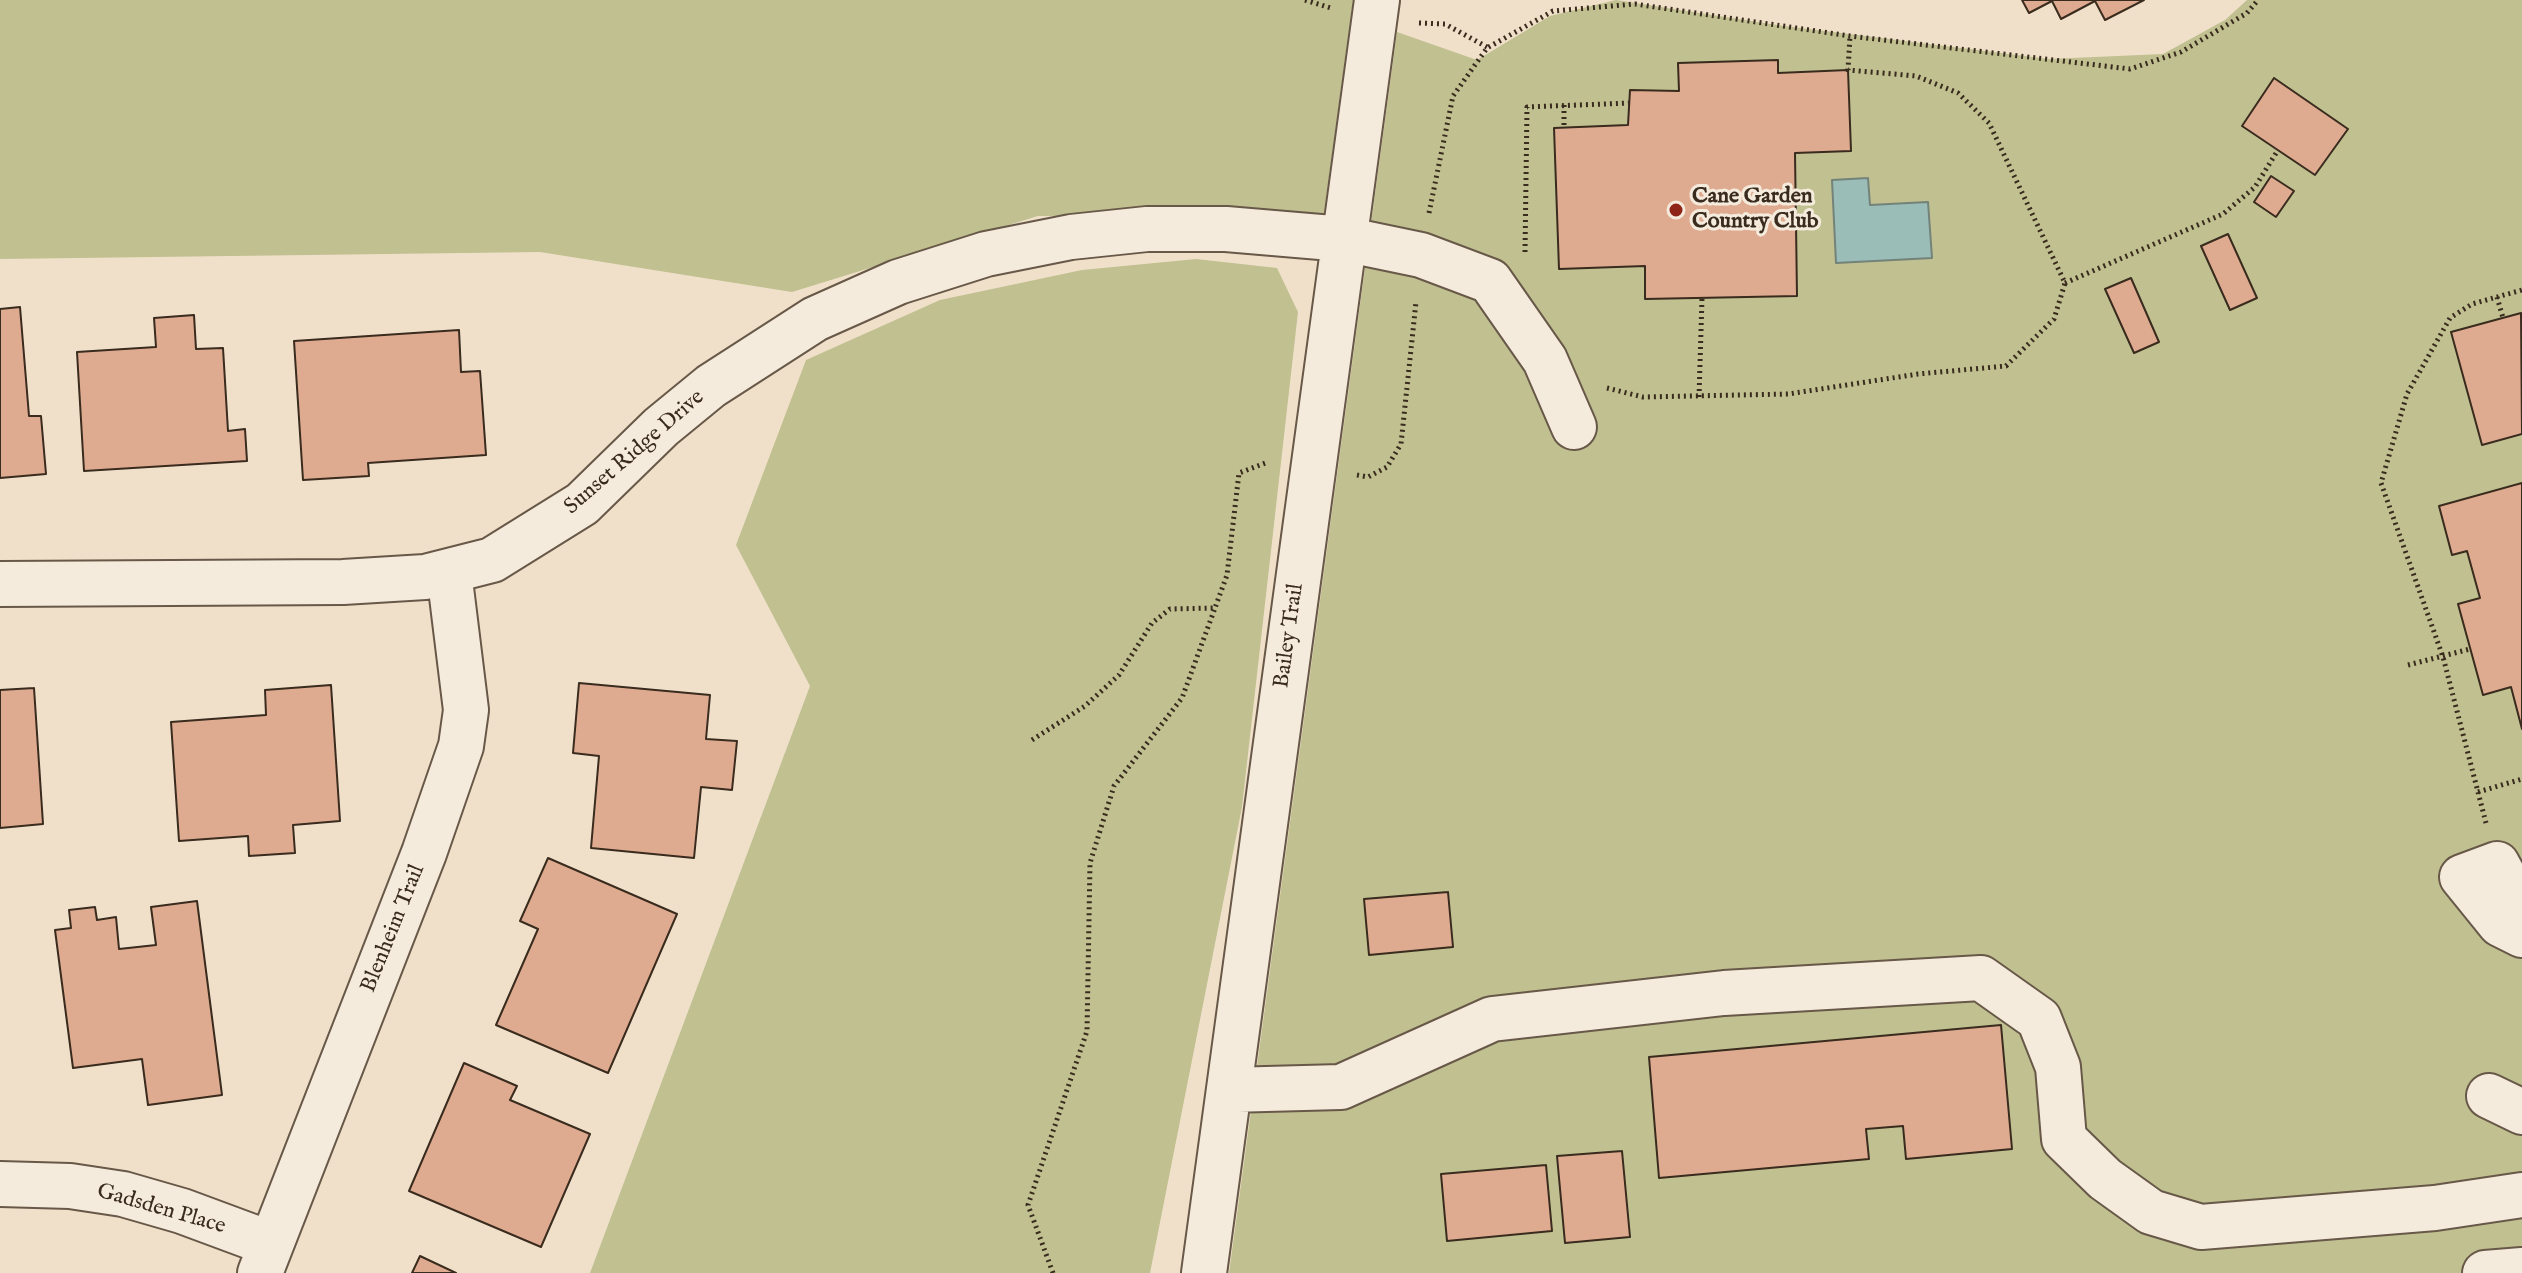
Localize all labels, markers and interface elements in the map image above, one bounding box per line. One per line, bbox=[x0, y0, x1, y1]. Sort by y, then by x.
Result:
place label: Cane Garden Country Club bbox=[1692, 184, 1819, 236]
marker: Cane Garden Country Club bbox=[1667, 201, 1685, 219]
street label: Sunset Ridge Drive bbox=[560, 385, 710, 521]
street label: Bailey Trail bbox=[1270, 582, 1310, 690]
street label: Blenheim Trail bbox=[356, 861, 432, 997]
street label: Gadsden Place bbox=[94, 1179, 228, 1241]

